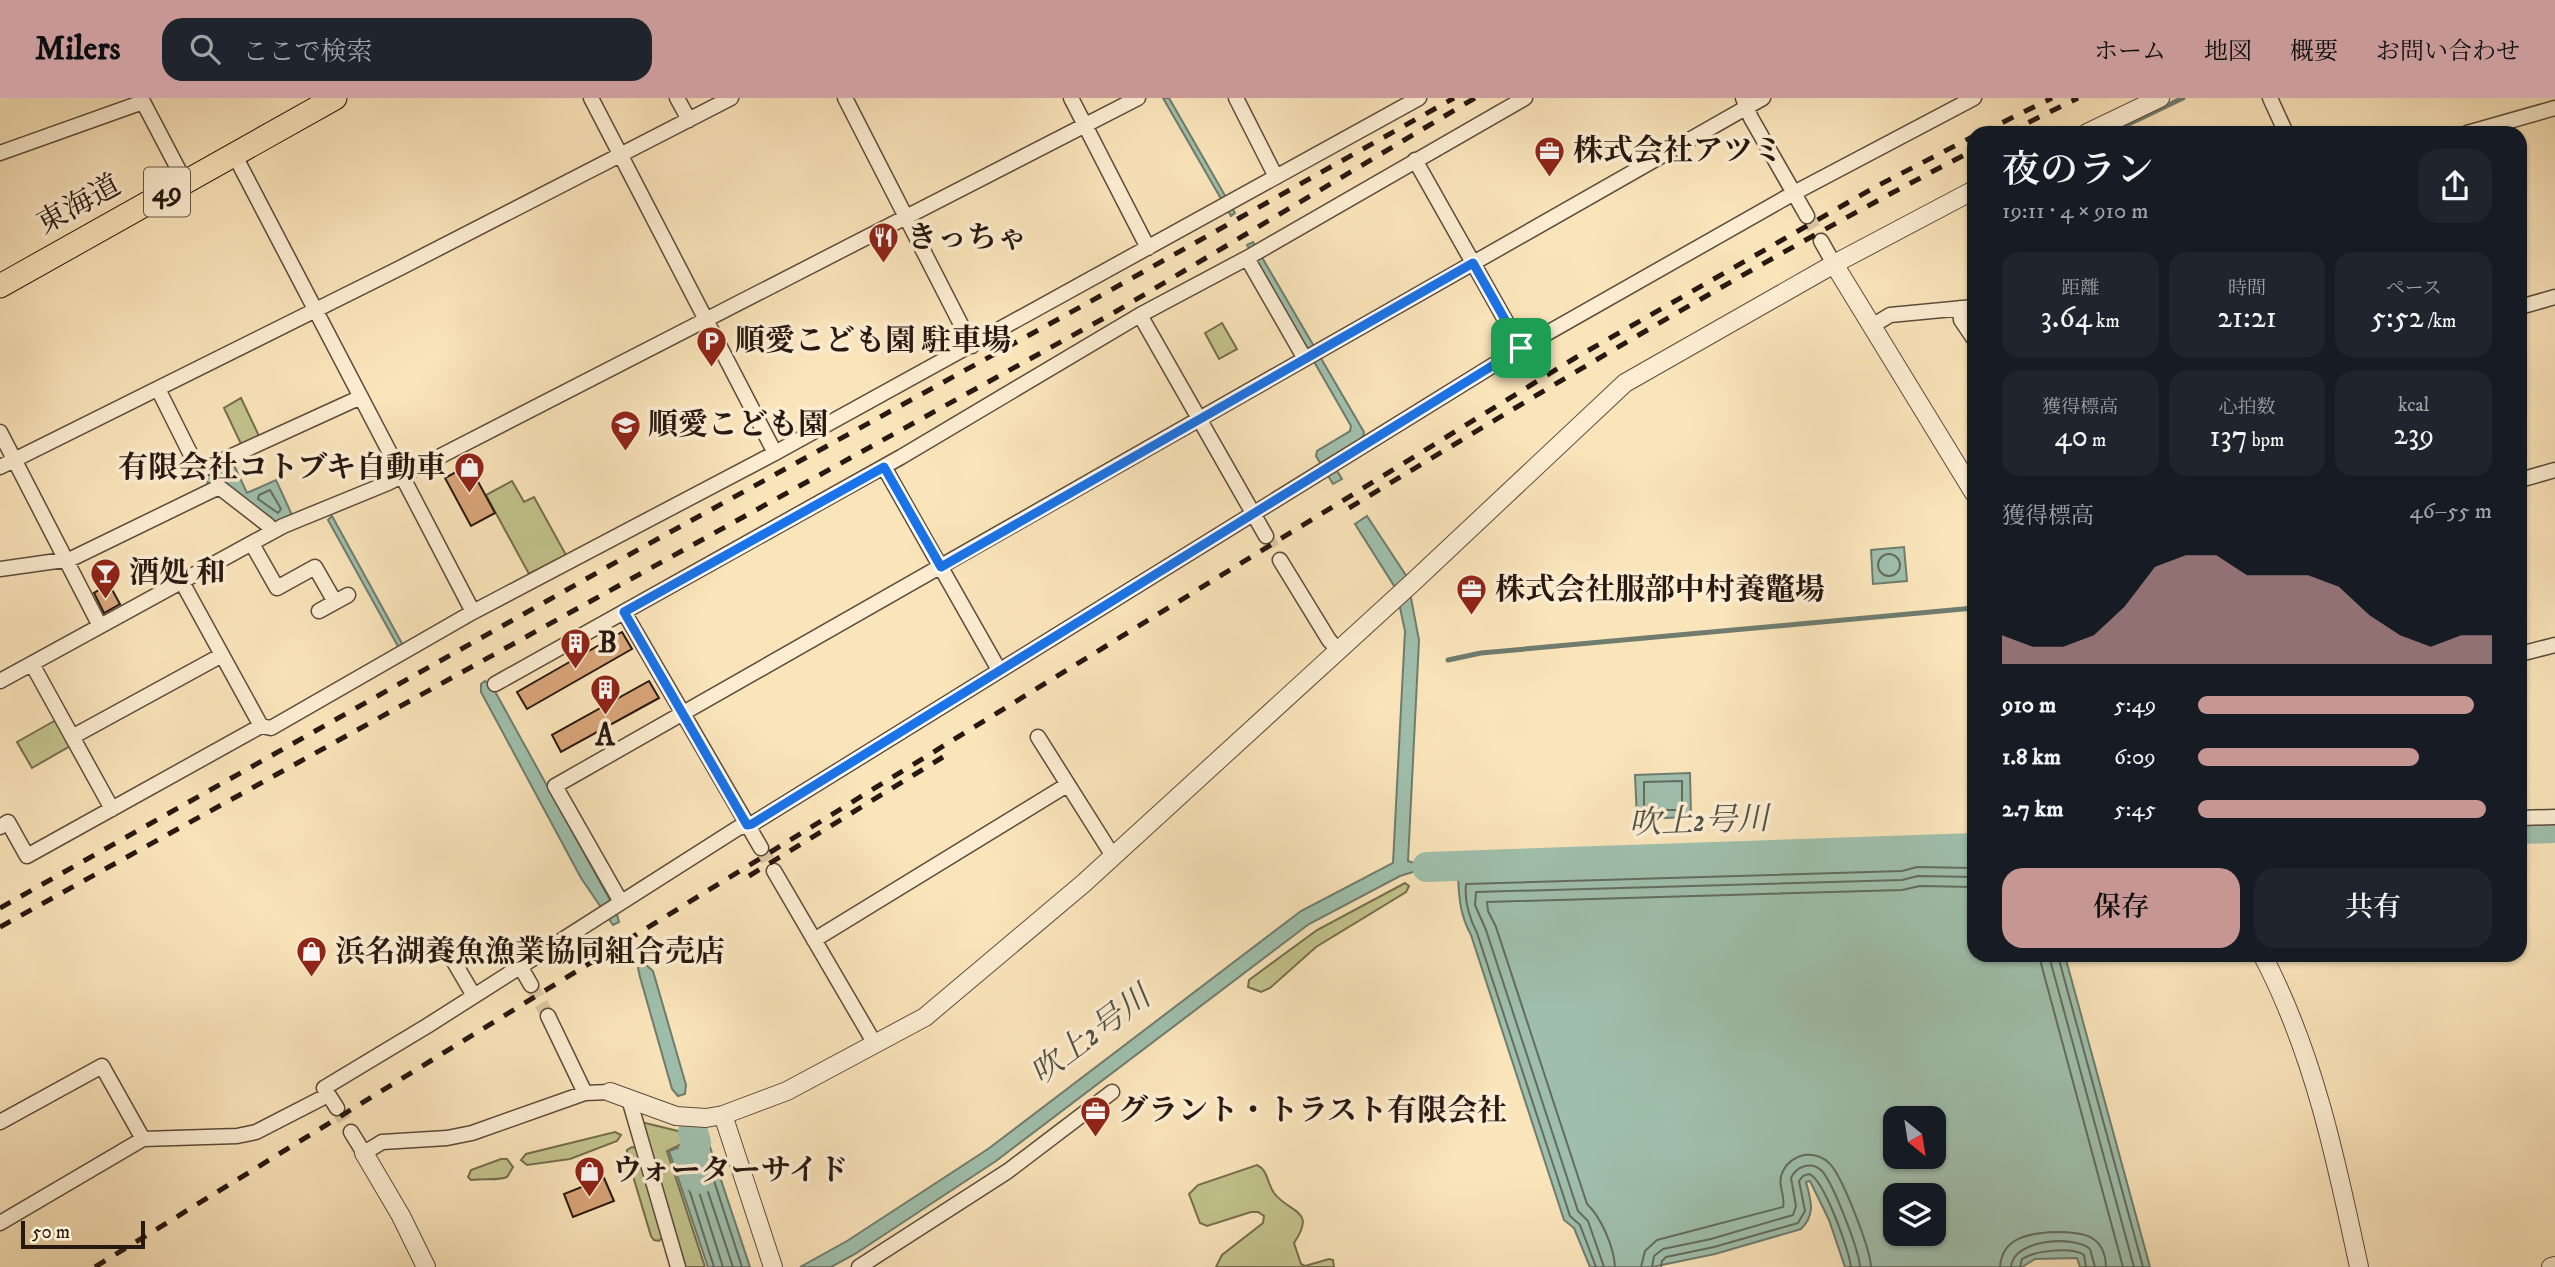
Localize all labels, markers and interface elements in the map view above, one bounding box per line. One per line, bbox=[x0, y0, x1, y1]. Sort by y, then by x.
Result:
search box bbox=[162, 18, 652, 81]
text: Milers bbox=[35, 29, 120, 70]
icon: search bbox=[186, 30, 224, 68]
text: ここで検索 bbox=[242, 36, 372, 69]
text: ホーム bbox=[2094, 37, 2166, 67]
text: 地図 bbox=[2204, 37, 2252, 67]
text: 概要 bbox=[2290, 37, 2338, 67]
text: お問い合わせ bbox=[2376, 37, 2520, 67]
place label: 株式会社アツミ bbox=[1573, 133, 1783, 170]
office icon: 株式会社アツミ bbox=[1533, 134, 1567, 178]
text: 夜のラン bbox=[2002, 147, 2154, 195]
button: share bbox=[2418, 149, 2492, 223]
street label: 東海道 bbox=[31, 167, 127, 243]
road number: 49 bbox=[144, 168, 190, 217]
text: 19:11 · 4 × 910 m bbox=[2002, 197, 2149, 226]
place label: きっちゃ bbox=[907, 220, 1027, 257]
restaurant icon: きっちゃ bbox=[867, 221, 901, 265]
text: 距離 bbox=[2061, 277, 2099, 300]
text: 時間 bbox=[2228, 277, 2266, 300]
text: ペース bbox=[2386, 277, 2442, 300]
text: 3.64 bbox=[2041, 300, 2092, 337]
text: 21:21 bbox=[2217, 300, 2277, 337]
text: 5:52 bbox=[2371, 300, 2423, 337]
text: km bbox=[2092, 310, 2120, 333]
text: /km bbox=[2423, 310, 2456, 333]
pin bbox=[1491, 318, 1551, 378]
place label: 順愛こども園 駐車場 bbox=[735, 323, 1011, 360]
parking icon: 順愛こども園 駐車場 bbox=[695, 324, 729, 368]
icon: arrive bbox=[1502, 329, 1540, 367]
text: kcal bbox=[2398, 394, 2429, 417]
text: 獲得標高 bbox=[2042, 396, 2118, 419]
text: 心拍数 bbox=[2218, 396, 2276, 419]
place label: 順愛こども園 bbox=[648, 407, 828, 444]
school or university icon: 順愛こども園 bbox=[608, 408, 642, 452]
text: 239 bbox=[2393, 417, 2434, 454]
text: 40 bbox=[2054, 419, 2088, 456]
text: 137 bbox=[2210, 419, 2248, 456]
text: m bbox=[2088, 429, 2106, 452]
text: bpm bbox=[2248, 429, 2284, 452]
place label: 有限会社コトブキ自動車 bbox=[118, 450, 446, 487]
shop icon: 有限会社コトブキ自動車 bbox=[452, 451, 486, 495]
text: 46–55 m bbox=[2410, 497, 2492, 526]
text: 獲得標高 bbox=[2002, 502, 2094, 531]
place label: 酒処 和 bbox=[129, 555, 225, 592]
bar icon: 酒処 和 bbox=[89, 556, 123, 600]
place label: 株式会社服部中村養鼈場 bbox=[1495, 572, 1825, 609]
office icon: 株式会社服部中村養鼈場 bbox=[1455, 573, 1489, 617]
place label: B bbox=[598, 625, 617, 662]
building icon: B bbox=[558, 626, 592, 670]
building icon: A bbox=[588, 673, 622, 717]
text: 910 m bbox=[2002, 691, 2056, 720]
text: 5:49 bbox=[2114, 691, 2156, 720]
place label: A bbox=[594, 718, 615, 755]
text: 1.8 km bbox=[2002, 743, 2061, 772]
text: 6:09 bbox=[2114, 743, 2156, 772]
text: 2.7 km bbox=[2002, 795, 2063, 824]
text: 5:45 bbox=[2114, 795, 2156, 824]
water label: 吹上2号川 bbox=[1628, 799, 1773, 844]
button: 保存 bbox=[2002, 868, 2240, 948]
button: 共有 bbox=[2254, 868, 2492, 948]
place label: 浜名湖養魚漁業協同組合売店 bbox=[335, 934, 725, 971]
shop icon: 浜名湖養魚漁業協同組合売店 bbox=[295, 935, 329, 979]
water label: 吹上2号川 bbox=[1023, 976, 1161, 1094]
place label: グラント・トラスト有限会社 bbox=[1118, 1093, 1507, 1130]
office icon: グラント・トラスト有限会社 bbox=[1078, 1094, 1112, 1138]
north arrow bbox=[1883, 1106, 1946, 1169]
map controls bbox=[1883, 1106, 1946, 1246]
place label: ウォーターサイド bbox=[612, 1153, 849, 1190]
shop icon: ウォーターサイド bbox=[572, 1154, 606, 1198]
button: layers bbox=[1883, 1183, 1946, 1246]
scale bar bbox=[21, 1218, 145, 1250]
text: 50 m bbox=[32, 1221, 70, 1244]

